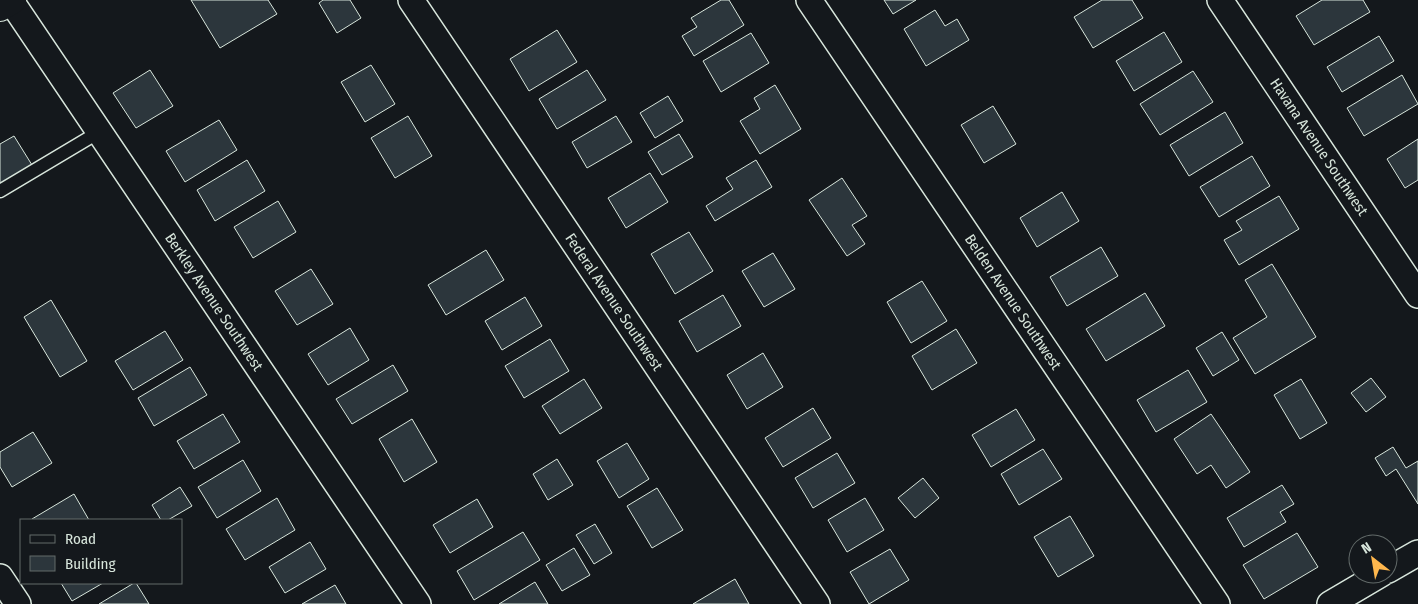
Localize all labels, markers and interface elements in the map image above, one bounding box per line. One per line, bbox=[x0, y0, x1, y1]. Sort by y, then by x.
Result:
street label: Havana Avenue Southwest bbox=[1266, 75, 1372, 219]
street label: Berkley Avenue Southwest bbox=[161, 230, 267, 374]
street label: Federal Avenue Southwest bbox=[561, 230, 667, 374]
street label: Belden Avenue Southwest bbox=[961, 231, 1065, 373]
legend bbox=[20, 519, 182, 584]
text: Road bbox=[65, 530, 96, 548]
north arrow bbox=[1348, 534, 1398, 584]
text: N bbox=[1359, 539, 1375, 558]
text: Building bbox=[65, 555, 116, 573]

